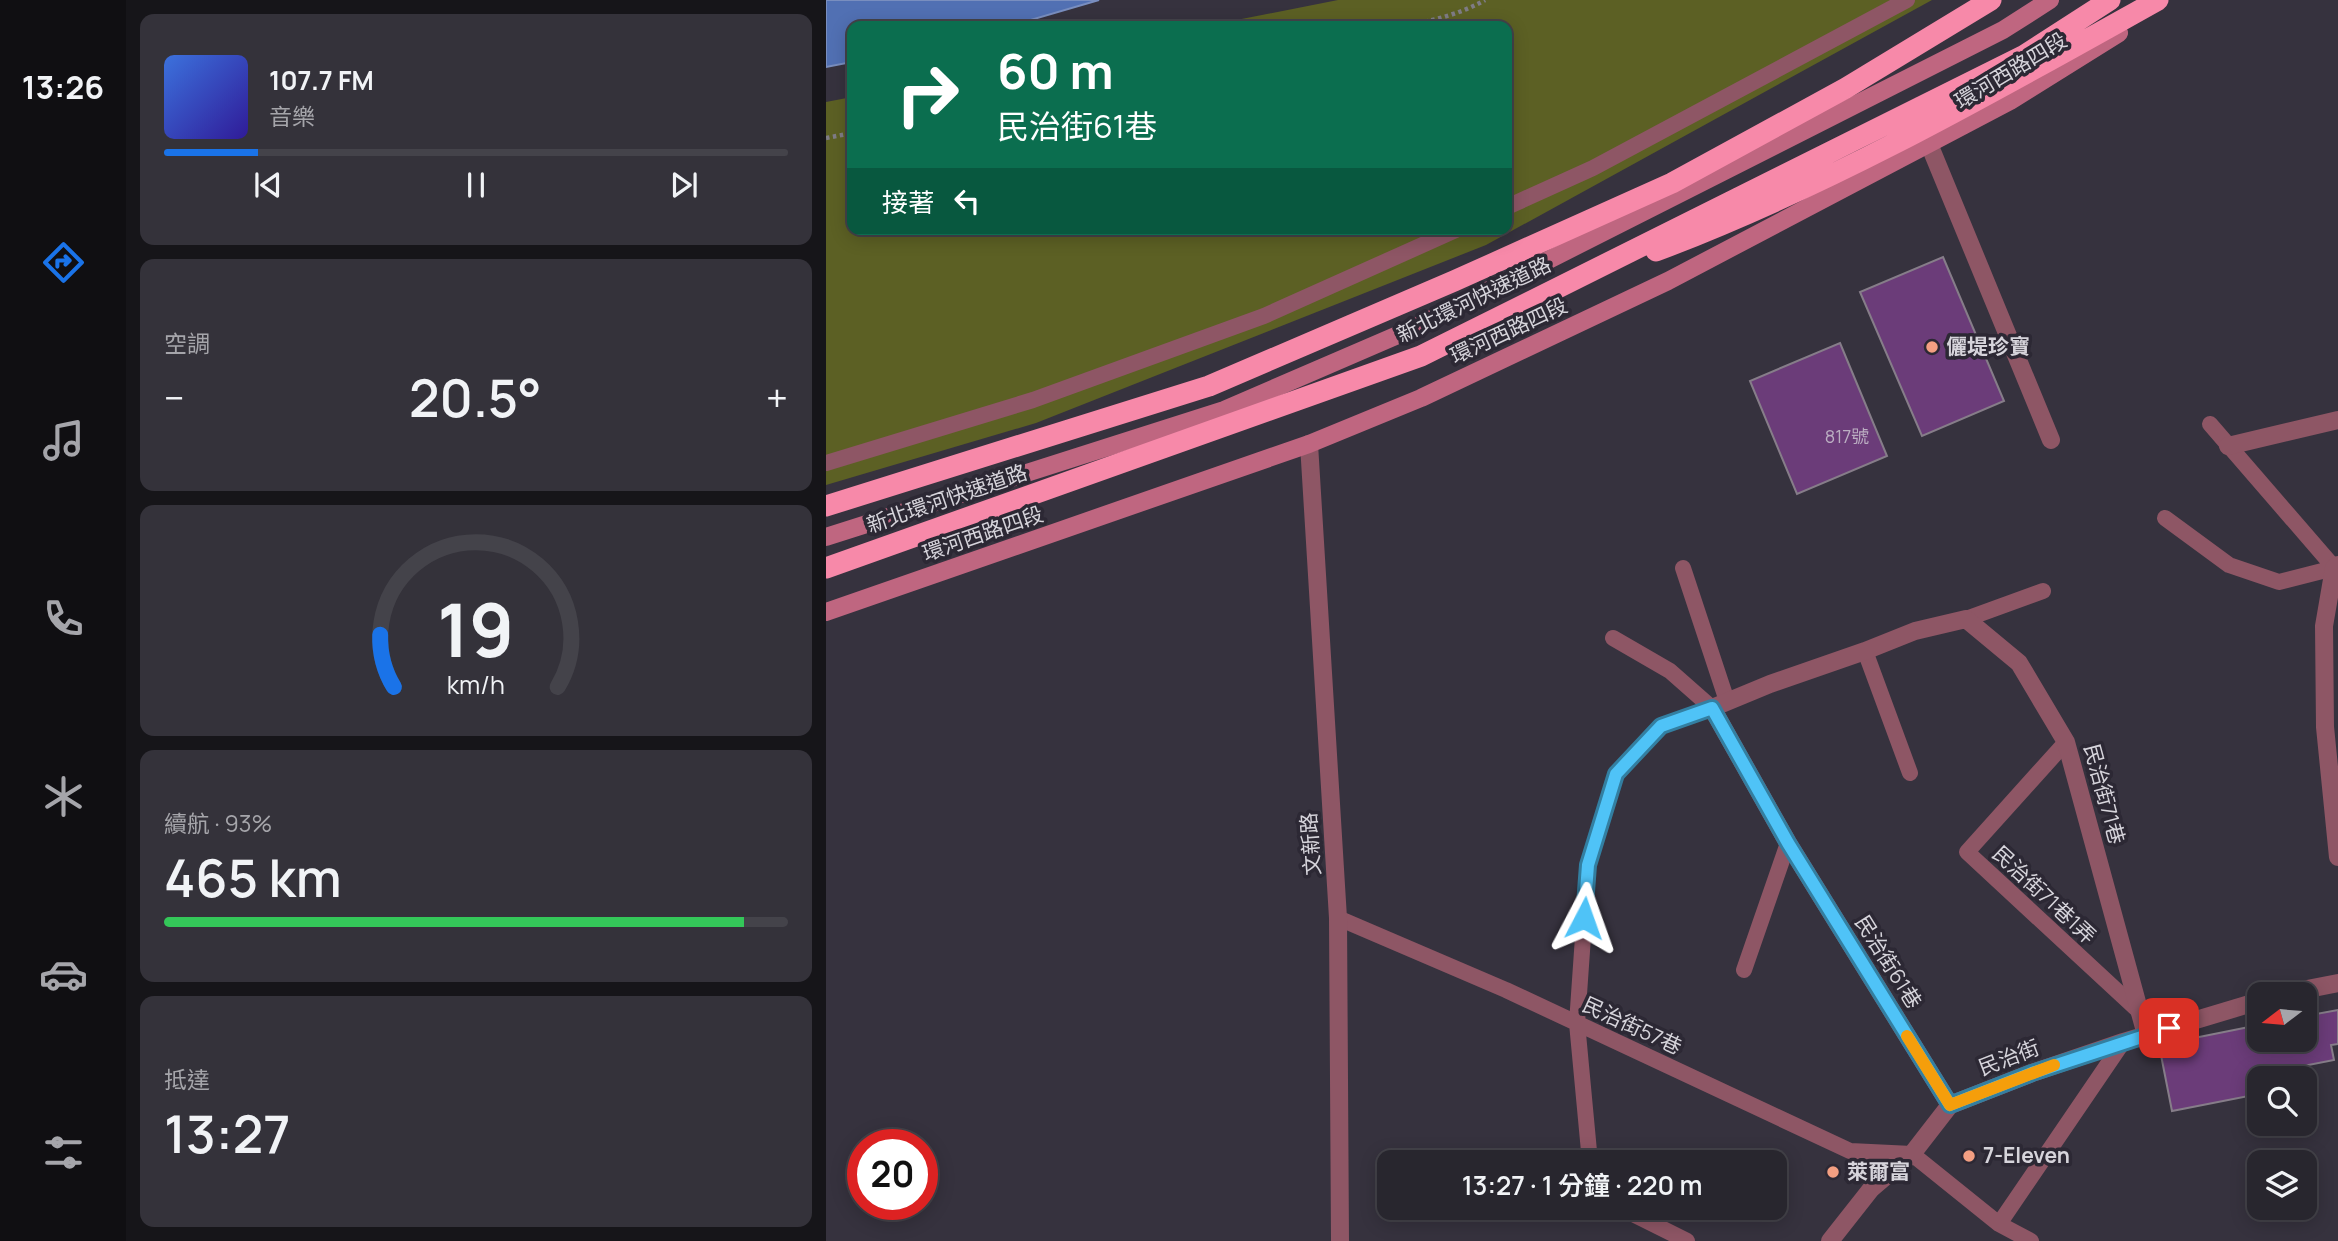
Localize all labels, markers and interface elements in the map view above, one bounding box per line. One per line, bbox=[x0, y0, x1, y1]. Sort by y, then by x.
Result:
street label: 環河西路四段 bbox=[1949, 26, 2072, 115]
text: 60 m bbox=[997, 37, 1114, 104]
icon: right bbox=[882, 49, 973, 140]
text: 107.7 FM bbox=[269, 62, 374, 98]
text: 13:26 bbox=[22, 65, 104, 109]
text: 音樂 bbox=[269, 100, 315, 132]
text: 民治街61巷 bbox=[997, 104, 1157, 148]
icon: previous bbox=[249, 166, 287, 204]
icon: pause bbox=[457, 166, 495, 204]
icon: next bbox=[665, 166, 703, 204]
icon: left bbox=[948, 182, 986, 220]
text: 接著 bbox=[882, 184, 934, 220]
icon: directions bbox=[39, 238, 88, 287]
street label: 新北環河快速道路 bbox=[1392, 250, 1555, 349]
street label: 環河西路四段 bbox=[1446, 291, 1572, 369]
text: 空調 bbox=[164, 327, 210, 359]
place label: 儷堤珍寶 bbox=[1946, 332, 2030, 360]
marker: 儷堤珍寶 bbox=[1924, 339, 1940, 355]
text: 20.5° bbox=[409, 362, 542, 433]
text: − bbox=[164, 371, 185, 423]
text: + bbox=[766, 371, 788, 423]
icon: music bbox=[39, 416, 88, 465]
house number: 817號 bbox=[1825, 424, 1869, 448]
street label: 新北環河快速道路 bbox=[863, 457, 1031, 539]
street label: 環河西路四段 bbox=[919, 499, 1047, 567]
text: 19 bbox=[437, 579, 515, 679]
icon: phone bbox=[39, 594, 88, 643]
text: km/h bbox=[447, 666, 505, 701]
street label: 民治街71巷 bbox=[2078, 741, 2132, 847]
icon: climate bbox=[39, 772, 88, 821]
text: 續航 · 93% bbox=[164, 807, 272, 839]
street label: 文新路 bbox=[1294, 812, 1326, 876]
street label: 民治街71巷1弄 bbox=[1987, 839, 2102, 949]
text: 465 km bbox=[164, 842, 342, 913]
position arrow bbox=[1547, 881, 1621, 955]
street label: 民治街61巷 bbox=[1849, 910, 1929, 1013]
icon: car bbox=[39, 950, 88, 999]
north arrow bbox=[2247, 982, 2317, 1052]
map controls bbox=[2247, 982, 2317, 1220]
street label: 民治街57巷 bbox=[1578, 990, 1687, 1060]
pin bbox=[2139, 998, 2199, 1058]
icon: arrive bbox=[2150, 1009, 2188, 1047]
street label: 民治街 bbox=[1974, 1033, 2043, 1081]
text: 抵達 bbox=[164, 1063, 210, 1095]
button: search bbox=[2247, 1066, 2317, 1136]
text: 13:27 bbox=[164, 1098, 290, 1169]
icon: filters bbox=[39, 1128, 88, 1177]
speed limit sign: 20 bbox=[847, 1129, 938, 1220]
place label: 7-Eleven bbox=[1983, 1141, 2070, 1169]
marker: 7-Eleven bbox=[1961, 1148, 1977, 1164]
button: layers bbox=[2247, 1150, 2317, 1220]
place label: 萊爾富 bbox=[1847, 1157, 1910, 1185]
marker: 萊爾富 bbox=[1825, 1164, 1841, 1180]
text: 13:27 · 1 分鐘 · 220 m bbox=[1462, 1167, 1702, 1203]

